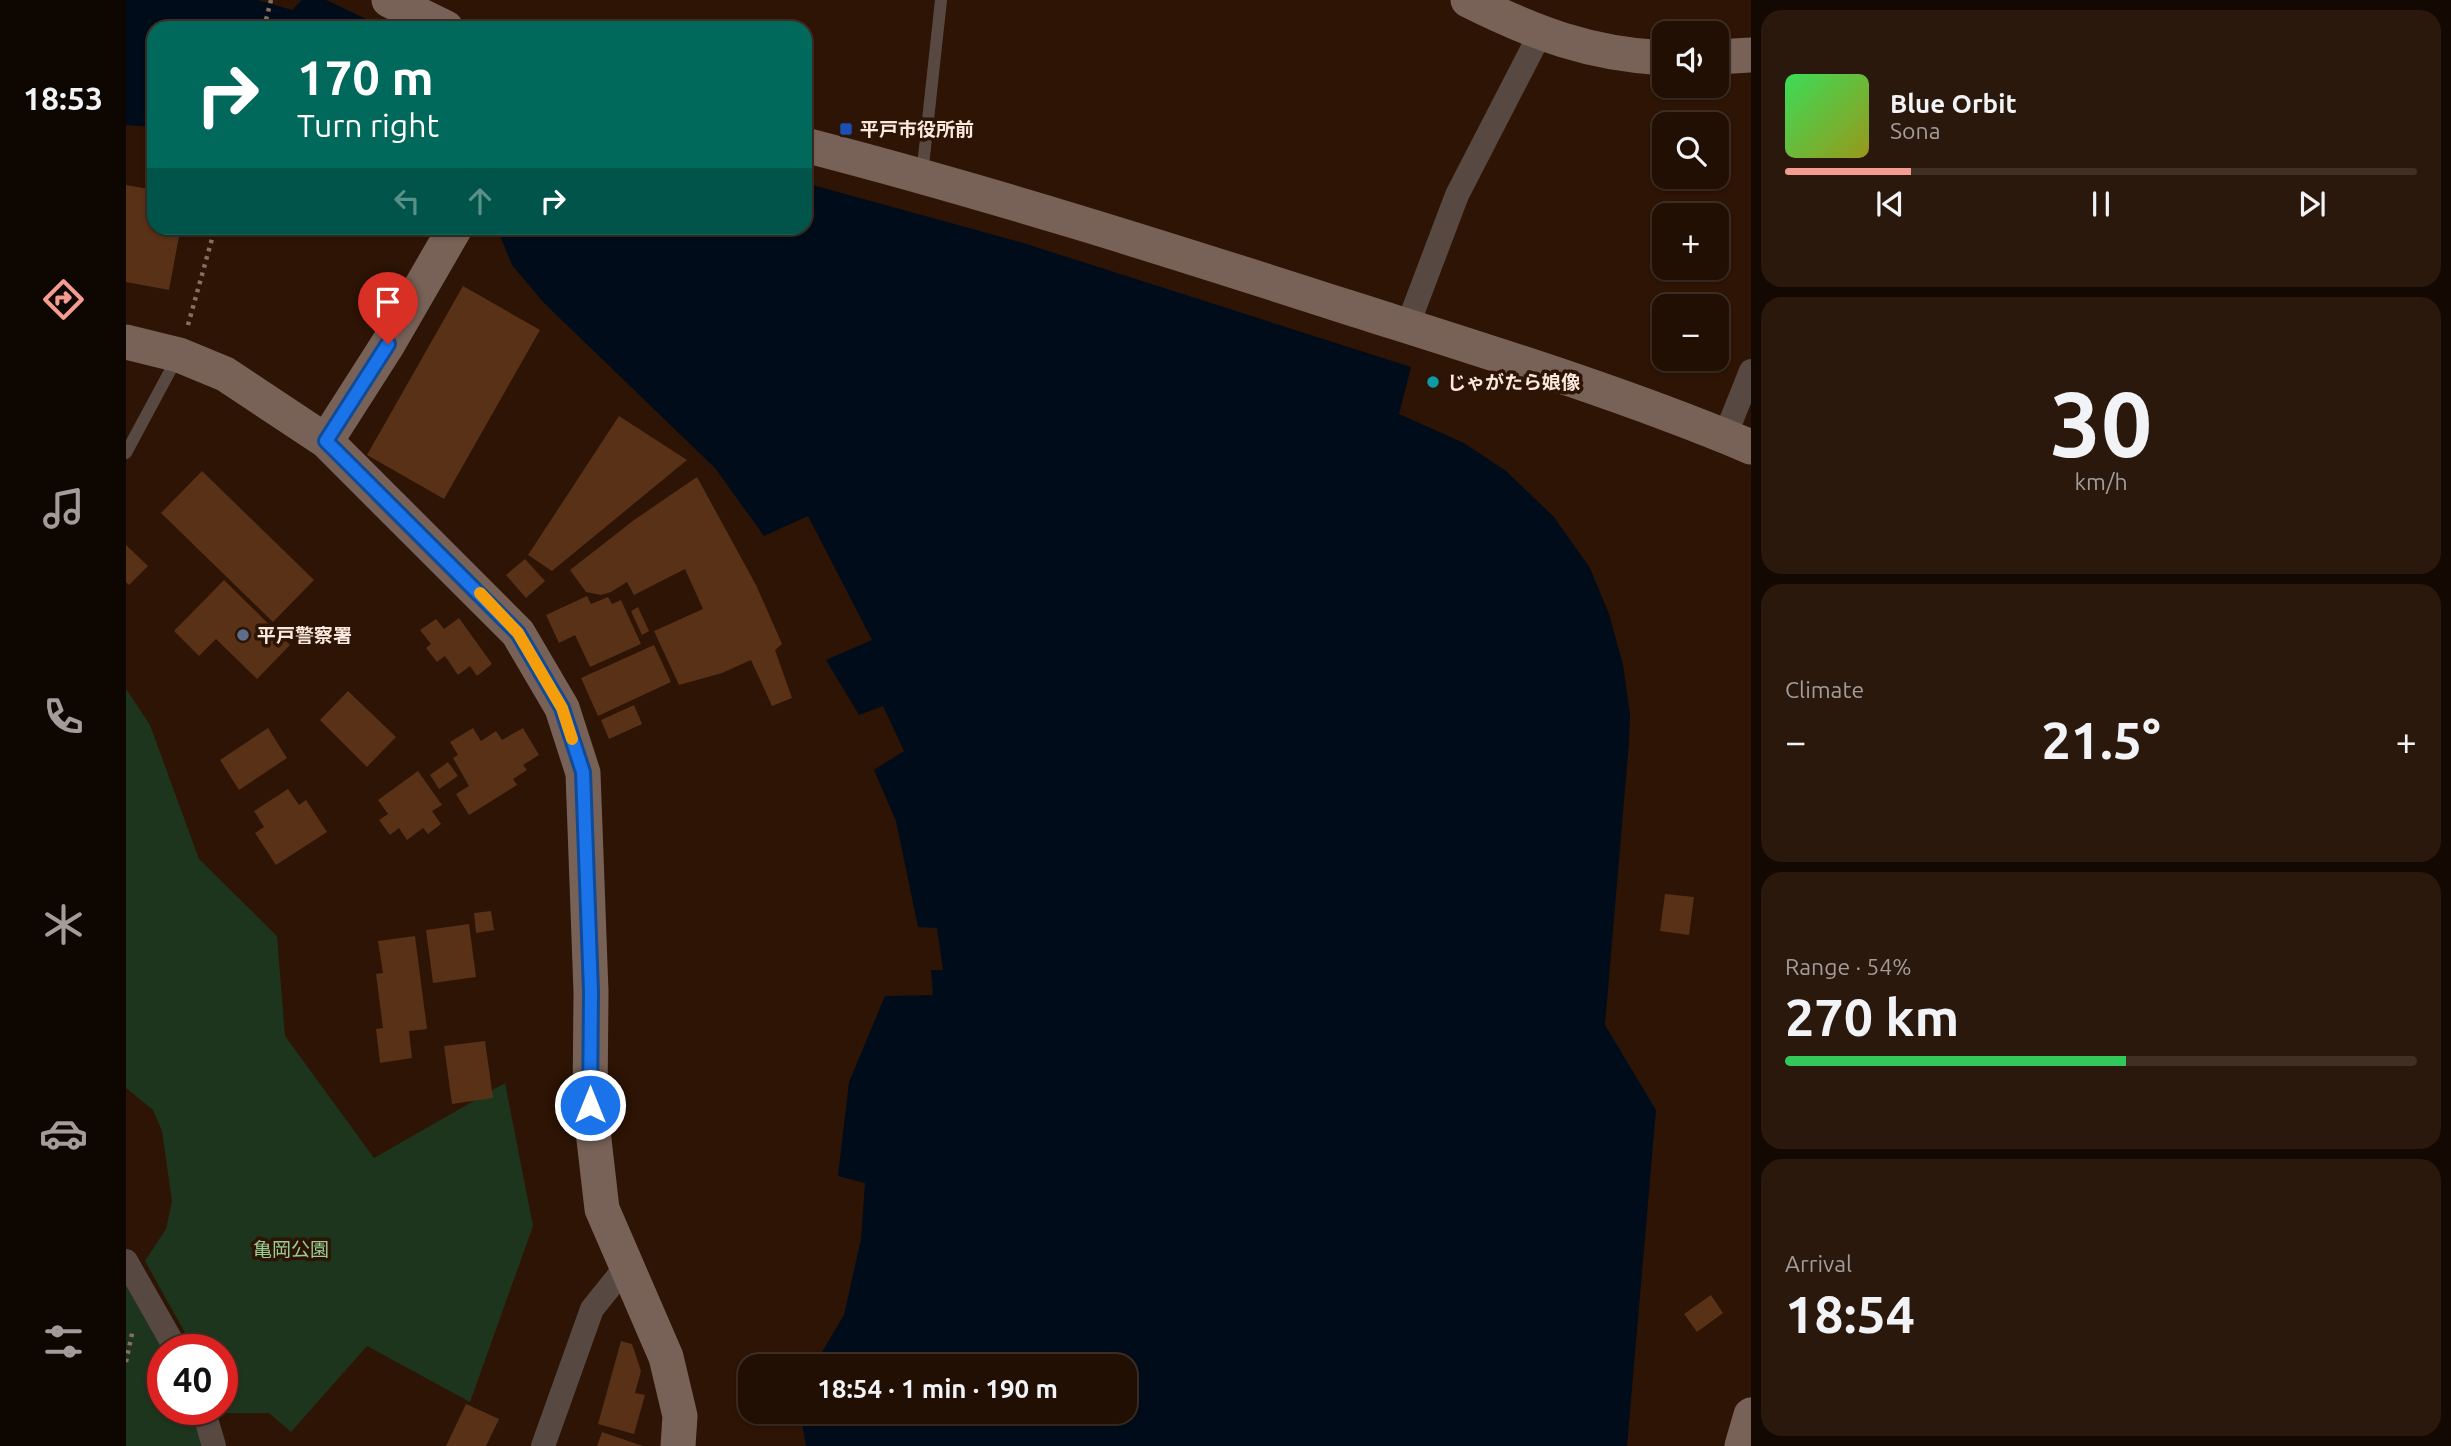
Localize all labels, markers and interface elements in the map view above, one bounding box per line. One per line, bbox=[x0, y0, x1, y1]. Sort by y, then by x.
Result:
map controls bbox=[1652, 21, 1729, 371]
button: sound bbox=[1652, 21, 1729, 98]
icon: right bbox=[182, 49, 273, 140]
text: 170 m bbox=[297, 49, 434, 104]
text: 18:53 bbox=[23, 80, 103, 116]
text: Blue Orbit bbox=[1890, 89, 2017, 118]
text: Turn right bbox=[297, 107, 439, 143]
button: search bbox=[1652, 112, 1729, 189]
place label: 平戸市役所前 bbox=[860, 118, 974, 140]
text: Sona bbox=[1890, 118, 1940, 143]
marker: 平戸市役所前 bbox=[838, 121, 854, 137]
icon: left bbox=[388, 182, 426, 220]
icon: ahead bbox=[461, 182, 499, 220]
icon: right bbox=[534, 182, 572, 220]
icon: previous bbox=[1871, 185, 1909, 223]
icon: pause bbox=[2082, 185, 2120, 223]
icon: next bbox=[2293, 185, 2331, 223]
button: + bbox=[1652, 203, 1729, 280]
pin bbox=[358, 272, 418, 344]
icon: directions bbox=[39, 275, 88, 324]
icon: arrive bbox=[369, 283, 407, 321]
button: − bbox=[1652, 294, 1729, 371]
place label: じゃがたら娘像 bbox=[1447, 371, 1580, 393]
text: 30 bbox=[2050, 372, 2152, 474]
marker: じゃがたら娘像 bbox=[1425, 374, 1441, 390]
text: km/h bbox=[2074, 469, 2128, 494]
icon: music bbox=[39, 484, 88, 533]
place label: 平戸警察署 bbox=[257, 624, 352, 646]
marker: 平戸警察署 bbox=[235, 627, 251, 643]
text: Climate bbox=[1785, 677, 1864, 702]
icon: phone bbox=[39, 692, 88, 741]
text: 21.5° bbox=[2041, 711, 2161, 769]
text: − bbox=[1785, 720, 1806, 762]
text: + bbox=[2396, 720, 2417, 762]
icon: climate bbox=[39, 900, 88, 949]
text: Range · 54% bbox=[1785, 954, 1912, 979]
text: 270 km bbox=[1785, 988, 1959, 1046]
position arrow bbox=[553, 1068, 627, 1142]
icon: car bbox=[39, 1109, 88, 1158]
park label: 亀岡公園 bbox=[253, 1238, 329, 1260]
text: Arrival bbox=[1785, 1251, 1852, 1276]
text: 18:54 bbox=[1785, 1285, 1915, 1343]
icon: filters bbox=[39, 1317, 88, 1366]
speed limit sign: 40 bbox=[147, 1334, 238, 1425]
text: 18:54 · 1 min · 190 m bbox=[817, 1374, 1058, 1403]

